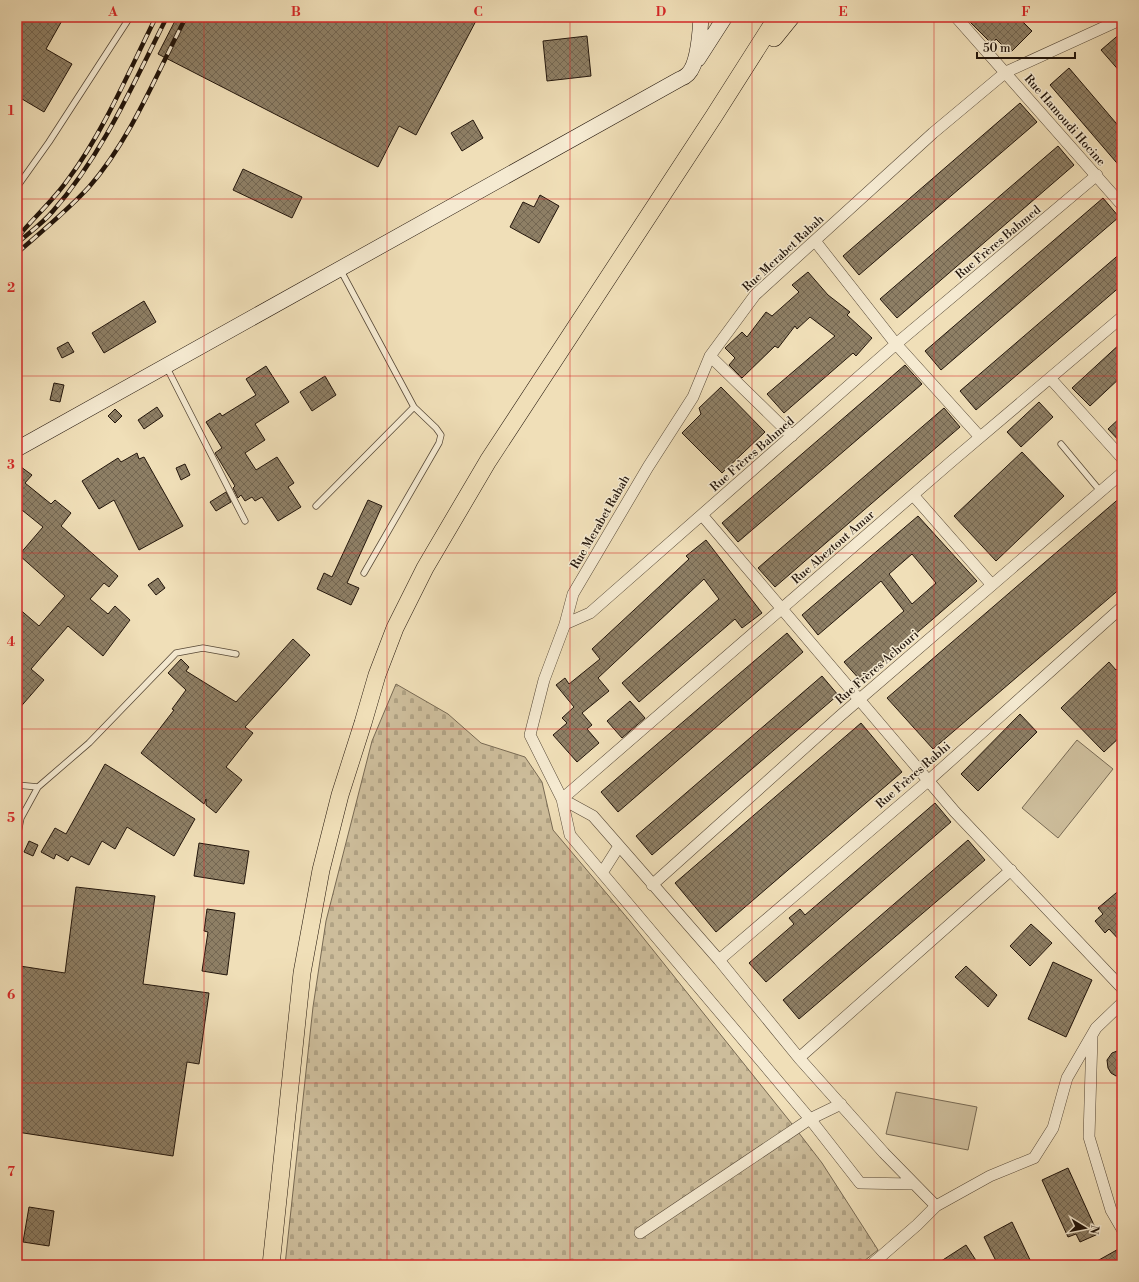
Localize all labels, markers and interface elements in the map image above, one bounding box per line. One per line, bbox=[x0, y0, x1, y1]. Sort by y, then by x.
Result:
text: A bbox=[107, 4, 118, 20]
text: B bbox=[291, 4, 301, 20]
text: C bbox=[473, 4, 483, 20]
text: D bbox=[656, 4, 666, 20]
text: E bbox=[838, 4, 848, 20]
text: F bbox=[1021, 4, 1031, 20]
scale bar bbox=[977, 34, 1075, 60]
text: 50 m bbox=[983, 41, 1011, 56]
street label: Rue Hamoudi Hocine bbox=[1021, 72, 1108, 169]
text: 1 bbox=[8, 103, 15, 119]
street label: Rue Frères Bahmed bbox=[953, 202, 1044, 282]
street label: Rue Merabet Rabah bbox=[740, 212, 827, 295]
text: 2 bbox=[7, 280, 15, 296]
street label: Rue Frères Bahmed bbox=[707, 414, 798, 495]
text: 3 bbox=[7, 457, 15, 473]
street label: Rue Merabet Rabah bbox=[567, 473, 633, 572]
street label: Rue Abeztout Amar bbox=[789, 507, 878, 587]
street label: Rue Frères Achouri bbox=[833, 627, 922, 708]
text: 4 bbox=[7, 634, 16, 650]
street label: Rue Frères Rabhi bbox=[873, 739, 954, 812]
text: 5 bbox=[7, 810, 15, 826]
text: 6 bbox=[7, 987, 15, 1003]
text: 7 bbox=[7, 1164, 15, 1180]
north arrow bbox=[1065, 1208, 1105, 1248]
text: N bbox=[1086, 1224, 1102, 1235]

